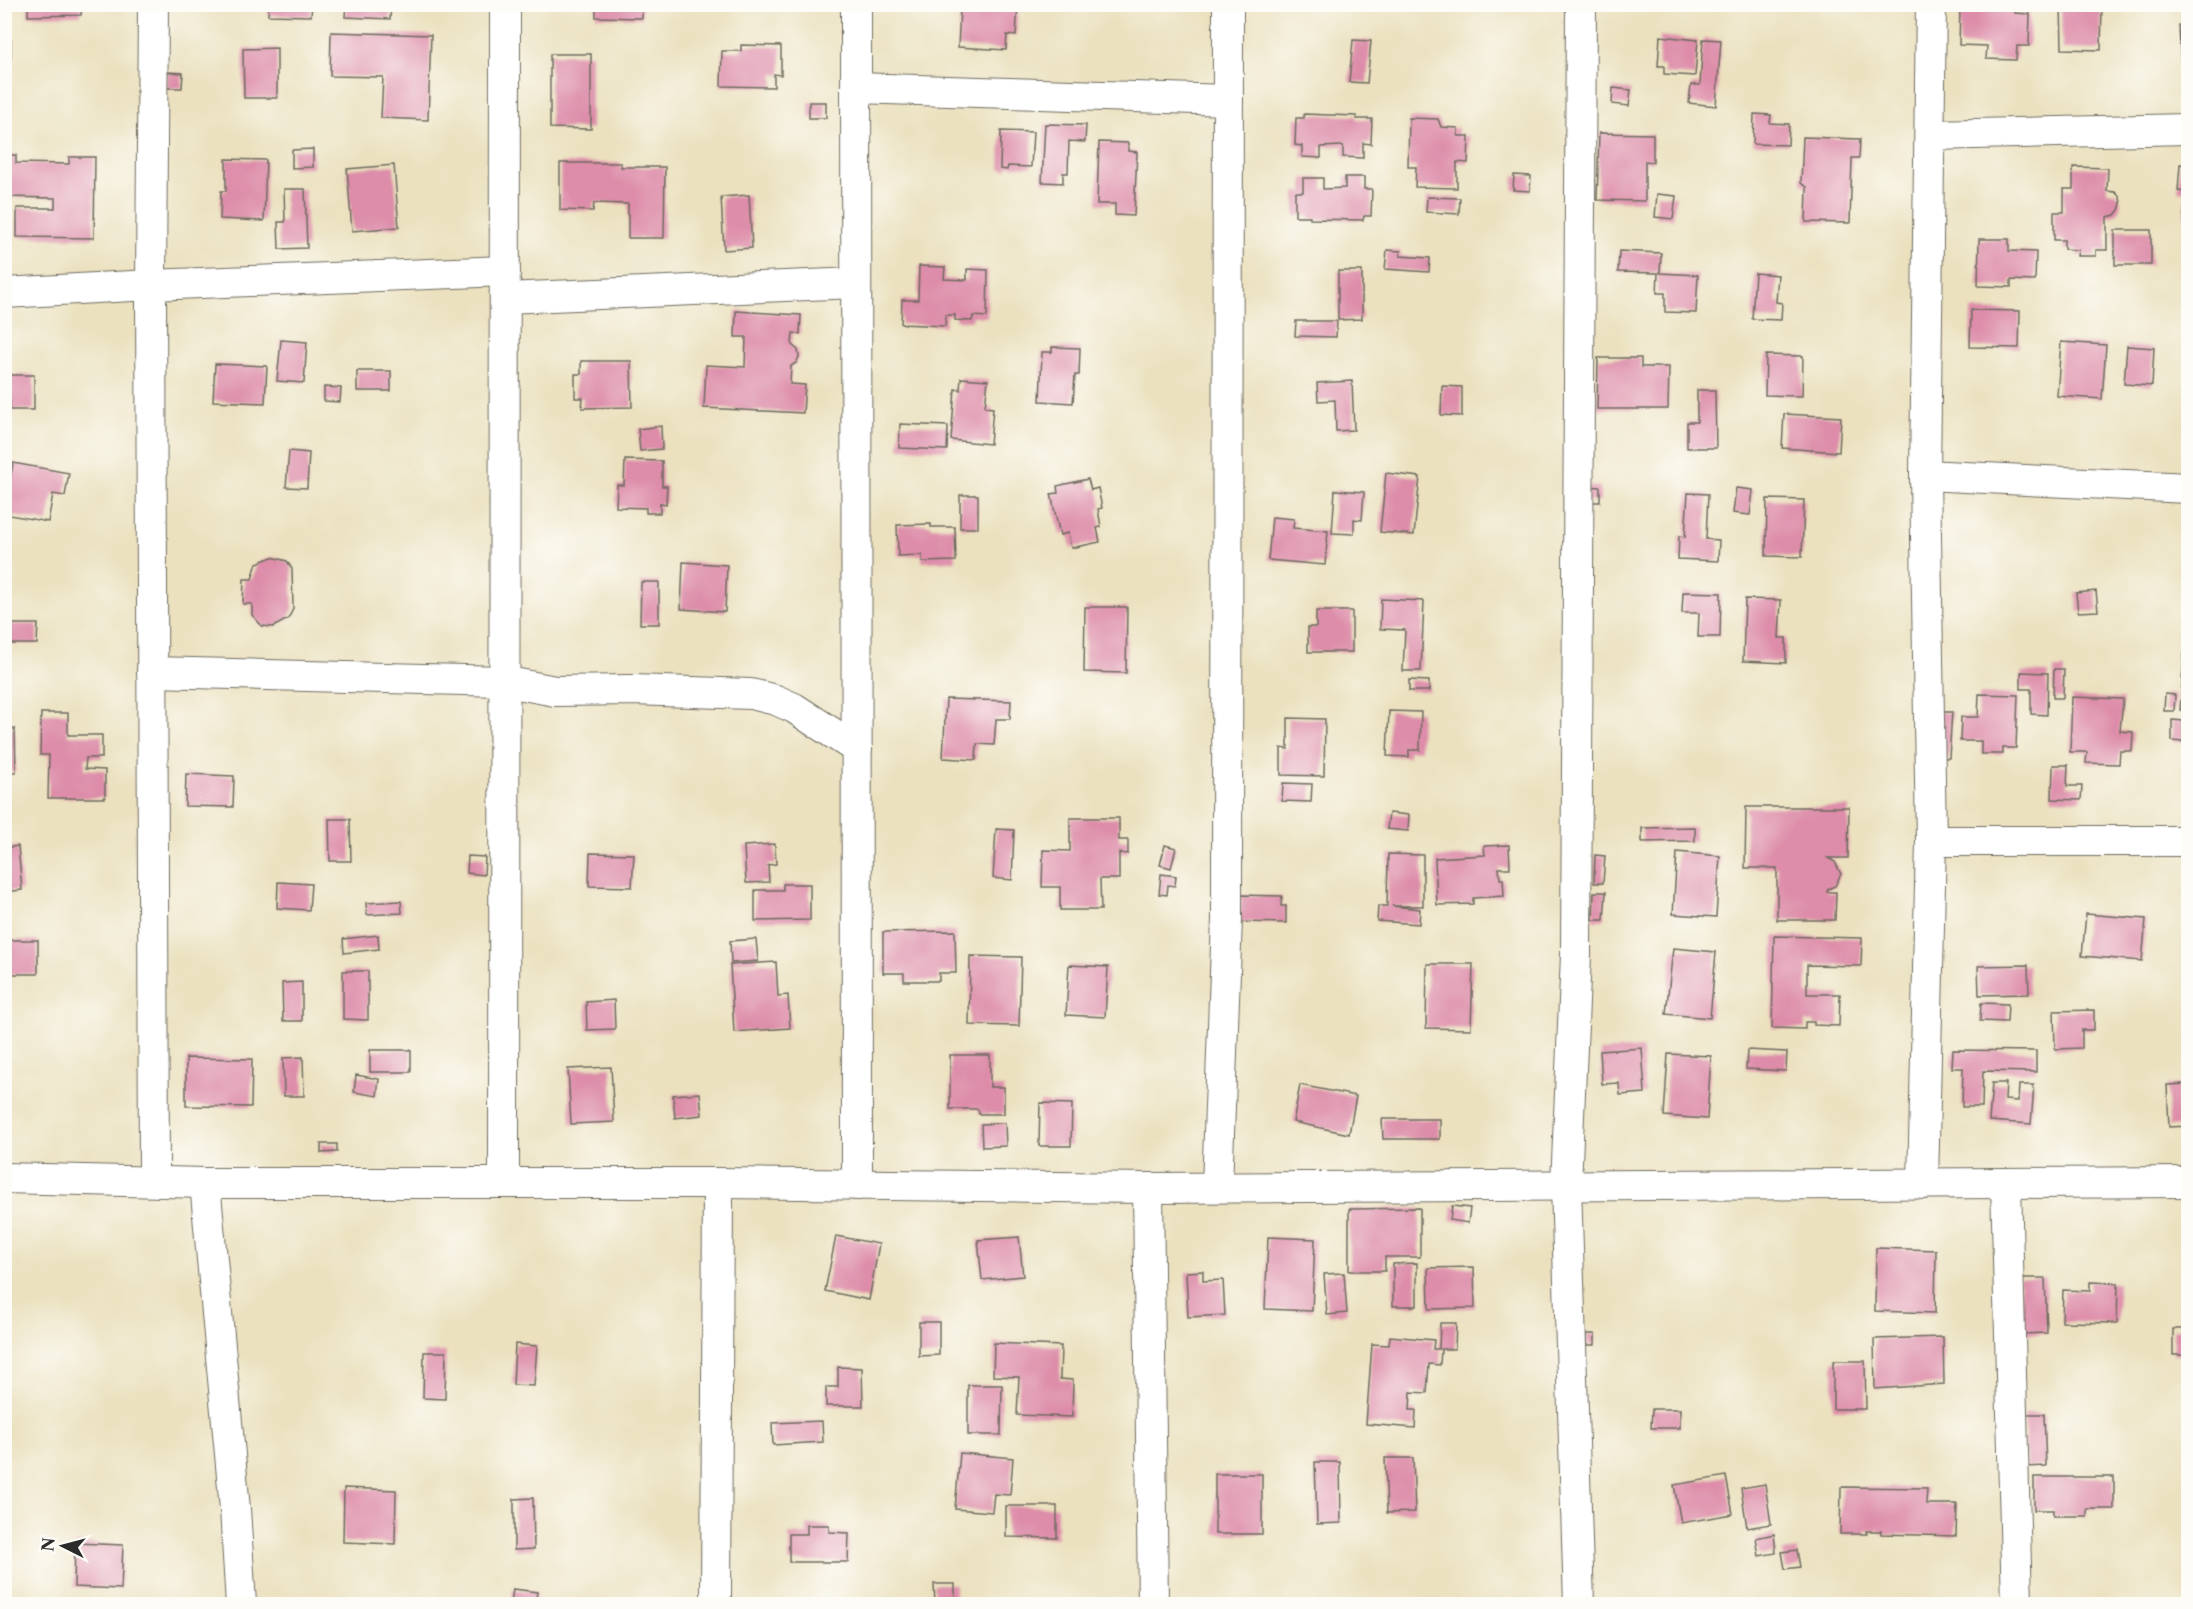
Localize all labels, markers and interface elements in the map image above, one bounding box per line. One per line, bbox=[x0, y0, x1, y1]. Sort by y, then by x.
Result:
north arrow bbox=[33, 1516, 93, 1576]
text: N bbox=[37, 1536, 59, 1552]

